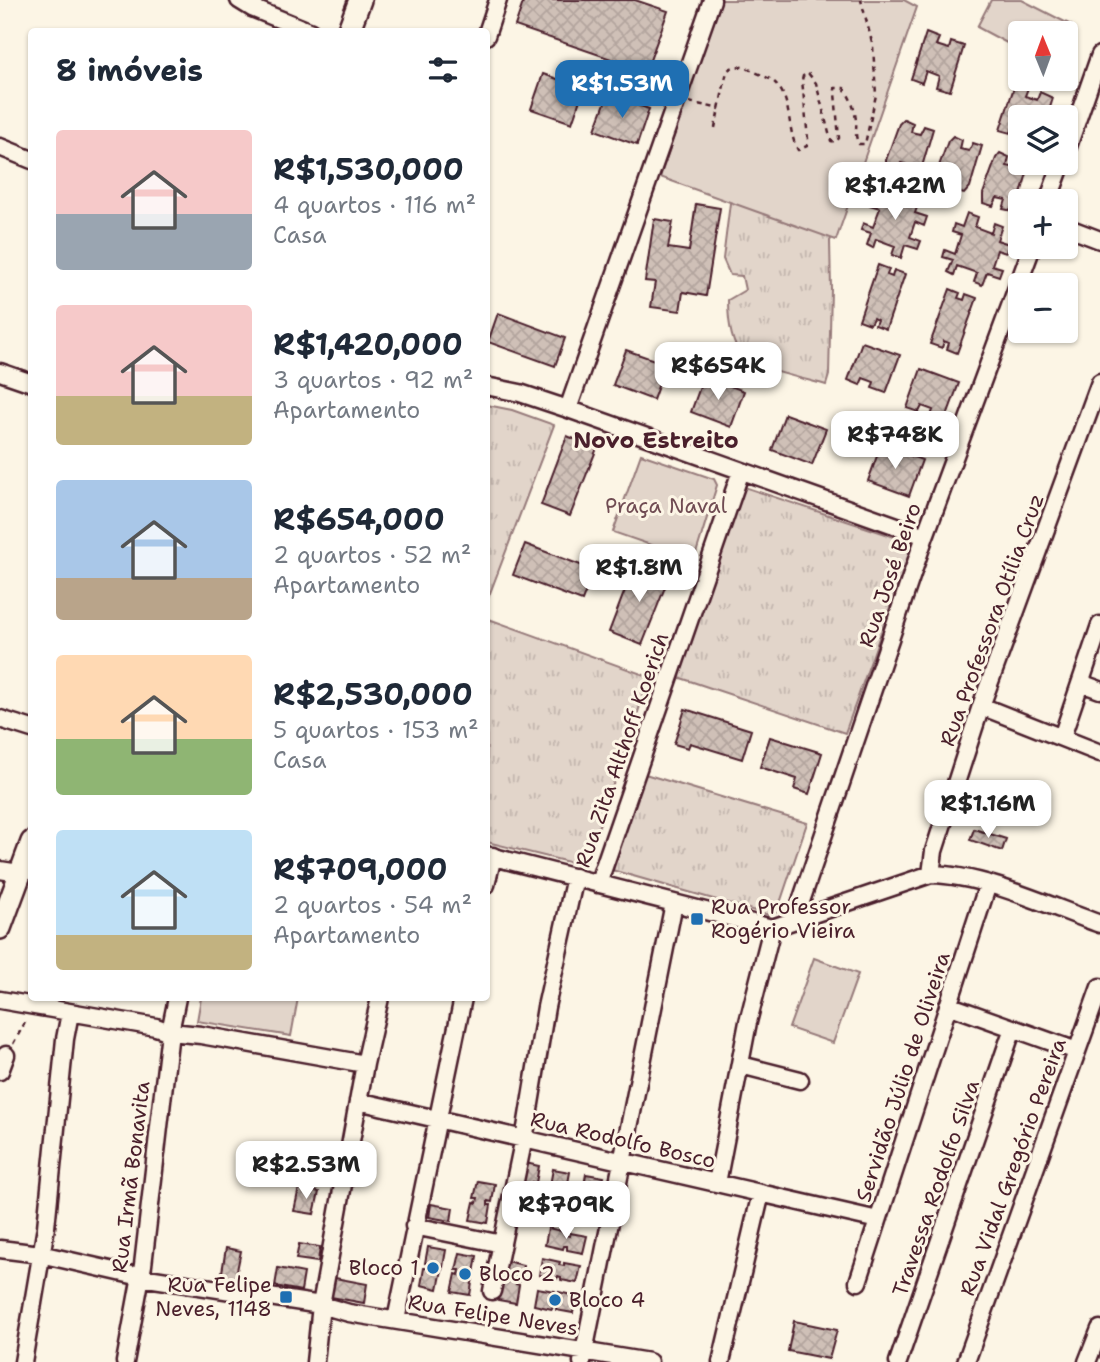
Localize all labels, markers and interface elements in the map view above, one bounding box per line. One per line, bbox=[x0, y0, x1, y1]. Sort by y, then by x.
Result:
north arrow bbox=[1008, 21, 1078, 91]
map controls bbox=[1008, 21, 1078, 343]
text: 8 imóveis bbox=[56, 50, 203, 91]
icon: filters bbox=[424, 51, 462, 89]
pin: R$1.53M bbox=[557, 60, 687, 120]
text: R$1.53M bbox=[571, 68, 673, 98]
button: layers bbox=[1008, 105, 1078, 175]
text: R$1,530,000 bbox=[273, 149, 464, 190]
icon: home bbox=[112, 158, 196, 242]
pin: R$1.42M bbox=[830, 162, 960, 222]
text: R$1.42M bbox=[844, 170, 946, 200]
button: + bbox=[1008, 189, 1078, 259]
text: 4 quartos · 116 m² bbox=[273, 190, 476, 220]
text: Casa bbox=[273, 220, 326, 250]
button: − bbox=[1008, 273, 1078, 343]
text: R$1,420,000 bbox=[273, 324, 463, 365]
icon: home bbox=[112, 333, 196, 417]
pin: R$654K bbox=[661, 342, 775, 402]
text: R$654K bbox=[671, 350, 765, 380]
text: 3 quartos · 92 m² bbox=[273, 365, 473, 395]
text: Apartamento bbox=[273, 395, 420, 425]
pin: R$748K bbox=[838, 412, 952, 471]
text: R$748K bbox=[847, 419, 943, 449]
district label: Novo Estreito bbox=[573, 425, 739, 455]
street label: Rua Professora Otília Cruz bbox=[933, 490, 1051, 750]
park label: Praça Naval bbox=[605, 492, 728, 520]
text: R$654,000 bbox=[273, 499, 445, 540]
street label: Rua José Beiro bbox=[852, 499, 928, 651]
icon: home bbox=[112, 508, 196, 592]
text: 2 quartos · 52 m² bbox=[273, 540, 471, 570]
pin: R$1.8M bbox=[582, 544, 696, 604]
text: R$1.8M bbox=[595, 552, 683, 582]
text: Apartamento bbox=[273, 570, 420, 600]
street label: Rua Zita Althoff Koerich bbox=[569, 629, 675, 871]
text: R$2,530,000 bbox=[273, 674, 473, 715]
icon: home bbox=[112, 683, 196, 767]
text: 5 quartos · 153 m² bbox=[273, 715, 479, 745]
text: Casa bbox=[273, 745, 326, 775]
pin: R$1.16M bbox=[923, 780, 1053, 840]
text: R$1.16M bbox=[940, 788, 1036, 818]
text: R$709,000 bbox=[273, 849, 448, 890]
icon: home bbox=[112, 858, 196, 942]
text: 2 quartos · 54 m² bbox=[273, 890, 472, 920]
place label: Rua Professor Rogério Vieira bbox=[711, 893, 855, 945]
marker: Rua Professor Rogério Vieira bbox=[689, 911, 705, 927]
text: Apartamento bbox=[273, 920, 420, 950]
street label: Servidão Júlio de Oliveira bbox=[849, 948, 957, 1206]
street label: Rua Vidal Gregório Pereira bbox=[953, 1034, 1073, 1300]
street label: Travessa Rodolfo Silva bbox=[886, 1076, 986, 1300]
street label: Rua Irmã Bonavita bbox=[105, 1079, 157, 1275]
street label: Rua Rodolfo Bosco bbox=[528, 1105, 718, 1175]
pin: R$2.53M bbox=[241, 1142, 371, 1201]
text: R$2.53M bbox=[252, 1149, 360, 1179]
pin: R$709K bbox=[509, 1182, 623, 1241]
text: R$709K bbox=[518, 1189, 614, 1219]
place label: Bloco 1 bbox=[349, 1254, 419, 1282]
marker: Bloco 1 bbox=[425, 1260, 441, 1276]
place label: Bloco 2 bbox=[479, 1260, 555, 1288]
marker: Bloco 2 bbox=[457, 1266, 473, 1282]
place label: Rua Felipe Neves, 1148 bbox=[155, 1271, 272, 1323]
place label: Bloco 4 bbox=[569, 1286, 645, 1314]
street label: Rua Felipe Neves bbox=[406, 1288, 580, 1342]
marker: Rua Felipe Neves, 1148 bbox=[278, 1289, 294, 1305]
marker: Bloco 4 bbox=[547, 1292, 563, 1308]

